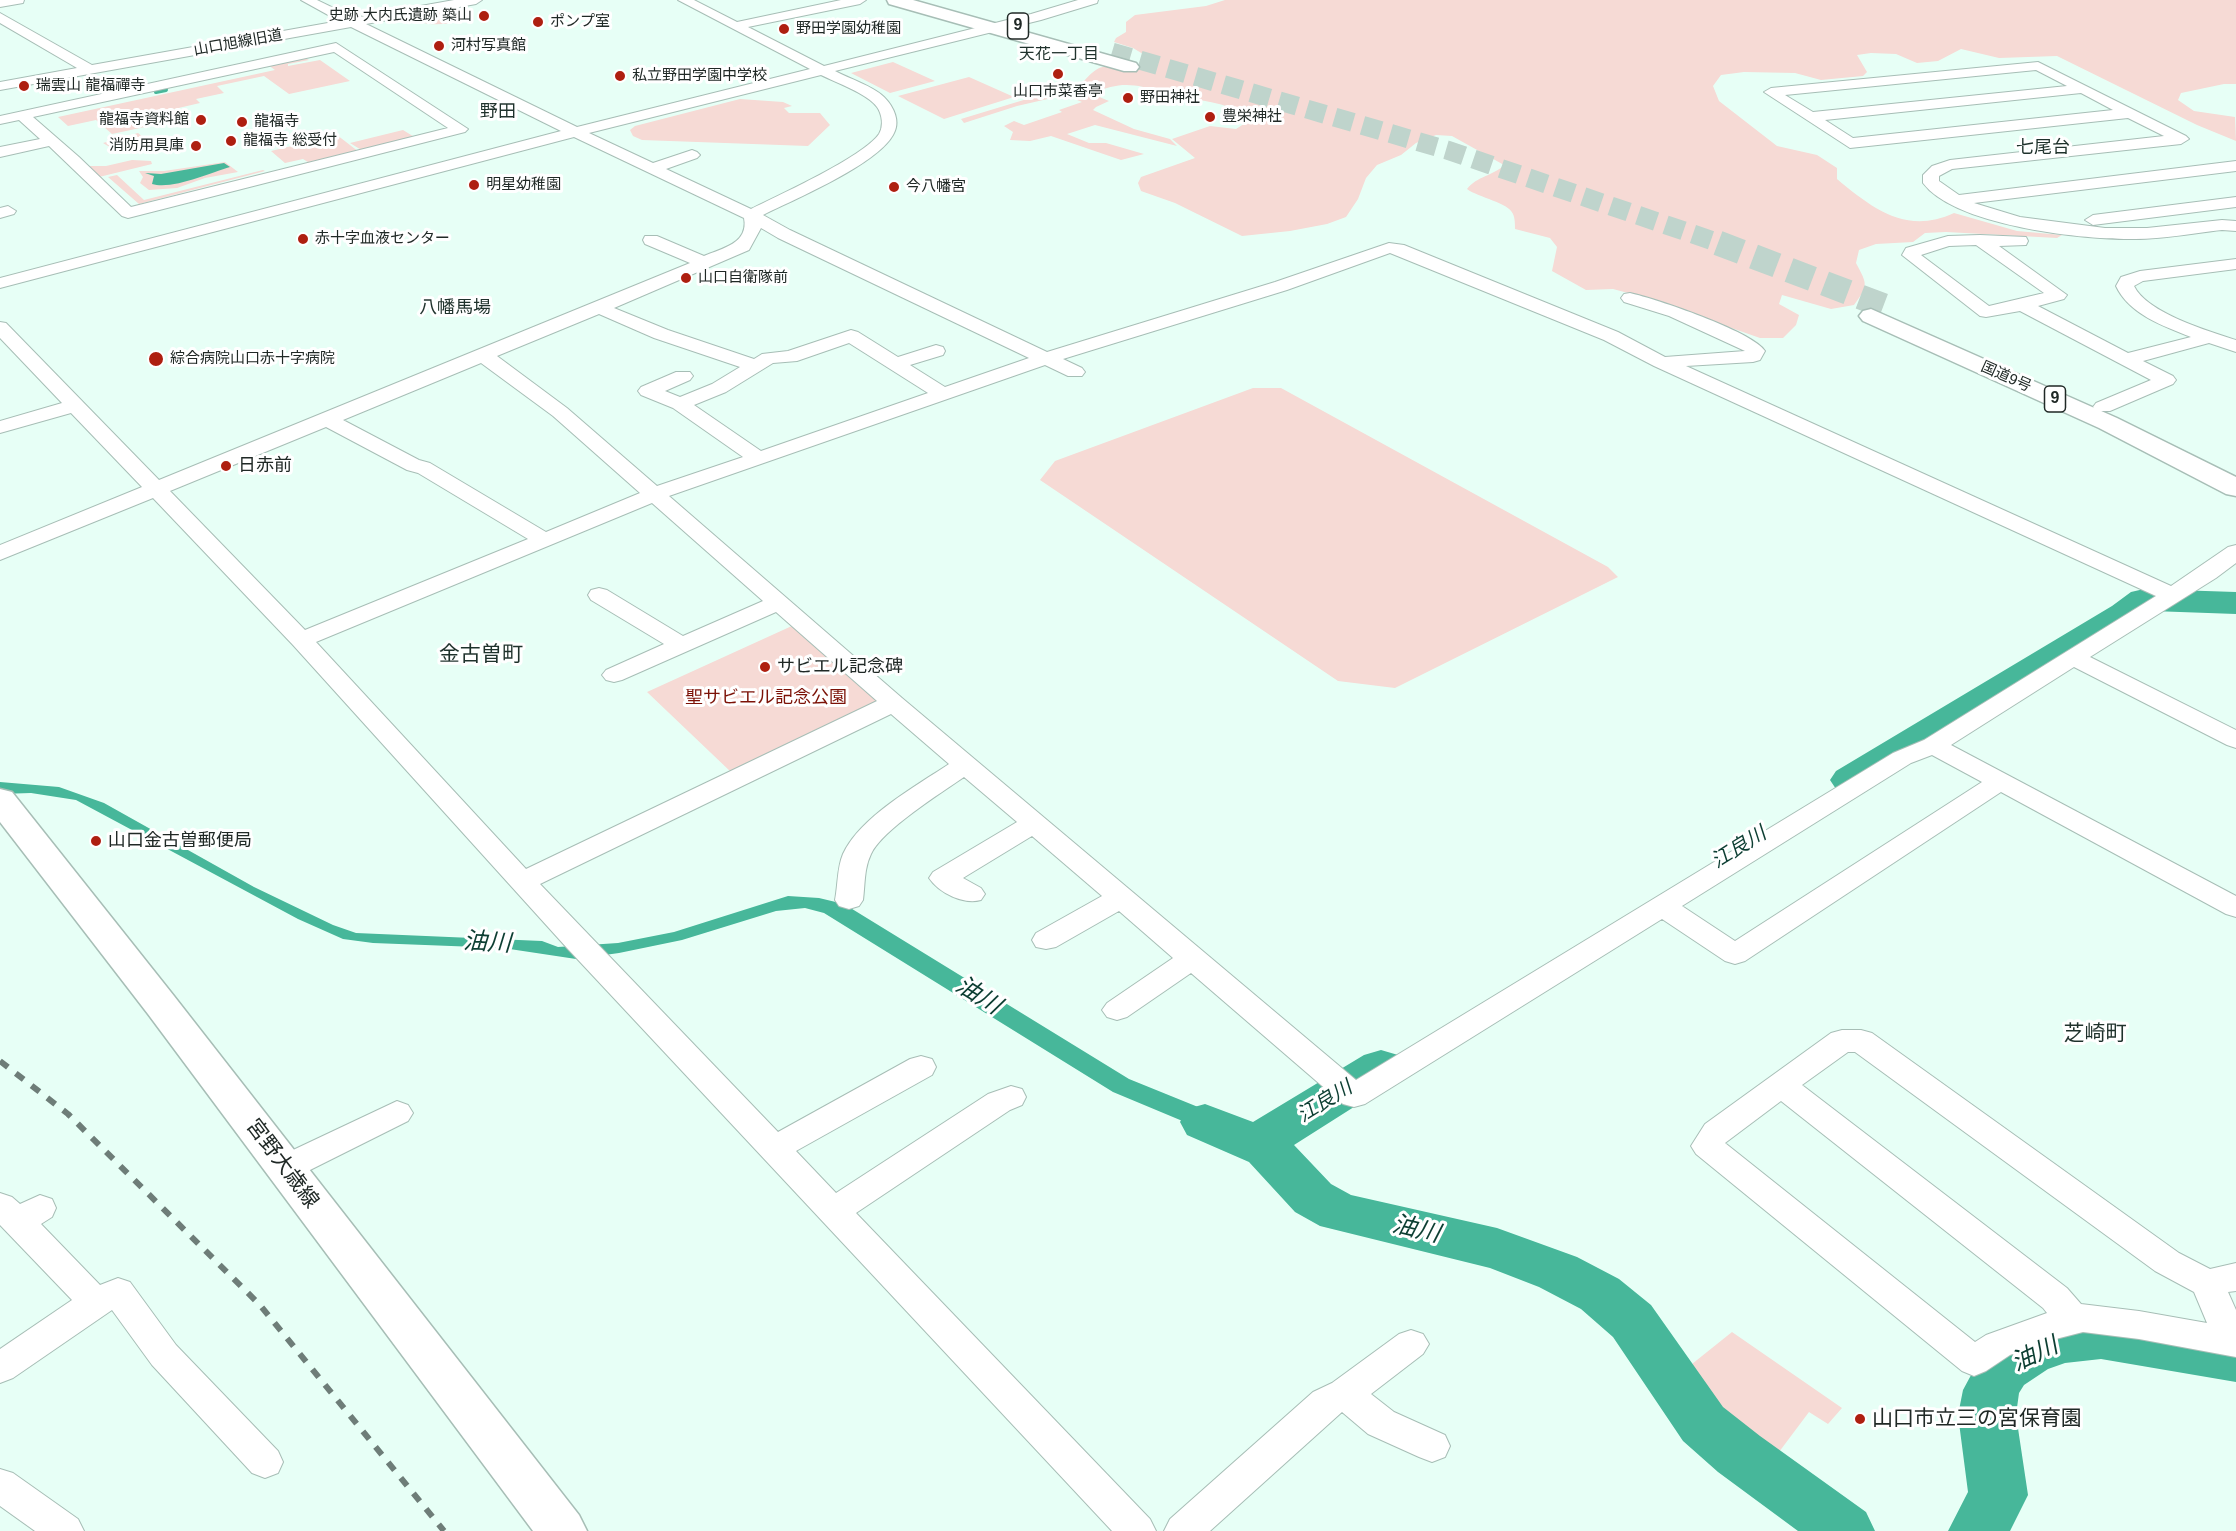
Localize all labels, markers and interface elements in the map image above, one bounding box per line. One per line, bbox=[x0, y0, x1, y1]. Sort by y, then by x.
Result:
place label: 史跡 大内氏遺跡 築山 bbox=[329, 7, 472, 25]
marker: 史跡 大内氏遺跡 築山 bbox=[477, 9, 491, 23]
place label: ポンプ室 bbox=[550, 13, 610, 31]
road number: 9 bbox=[1008, 13, 1028, 39]
marker: ポンプ室 bbox=[531, 15, 545, 29]
place label: 野田学園幼稚園 bbox=[796, 20, 901, 38]
marker: 野田学園幼稚園 bbox=[777, 22, 791, 36]
street label: 山口旭線旧道 bbox=[192, 26, 284, 60]
place label: 河村写真館 bbox=[451, 37, 526, 55]
marker: 河村写真館 bbox=[432, 39, 446, 53]
district label: 天花一丁目 bbox=[1019, 45, 1099, 65]
place label: 私立野田学園中学校 bbox=[632, 67, 767, 85]
marker: 山口市菜香亭 bbox=[1051, 67, 1065, 81]
marker: 私立野田学園中学校 bbox=[613, 69, 627, 83]
place label: 瑞雲山 龍福禪寺 bbox=[36, 77, 145, 95]
marker: 瑞雲山 龍福禪寺 bbox=[17, 79, 31, 93]
place label: 山口市菜香亭 bbox=[1013, 83, 1103, 101]
place label: 野田神社 bbox=[1140, 89, 1200, 107]
marker: 野田神社 bbox=[1121, 91, 1135, 105]
district label: 野田 bbox=[480, 101, 516, 123]
place label: 豊栄神社 bbox=[1222, 108, 1282, 126]
marker: 豊栄神社 bbox=[1203, 110, 1217, 124]
place label: 龍福寺資料館 bbox=[99, 111, 189, 129]
marker: 龍福寺資料館 bbox=[194, 113, 208, 127]
place label: 龍福寺 bbox=[254, 113, 299, 131]
marker: 龍福寺 bbox=[235, 115, 249, 129]
place label: 龍福寺 総受付 bbox=[243, 132, 337, 150]
marker: 龍福寺 総受付 bbox=[224, 134, 238, 148]
place label: 消防用具庫 bbox=[109, 137, 184, 155]
district label: 七尾台 bbox=[2016, 137, 2070, 159]
marker: 消防用具庫 bbox=[189, 139, 203, 153]
place label: 明星幼稚園 bbox=[486, 176, 561, 194]
marker: 明星幼稚園 bbox=[467, 178, 481, 192]
place label: 今八幡宮 bbox=[906, 178, 966, 196]
marker: 今八幡宮 bbox=[887, 180, 901, 194]
place label: 赤十字血液センター bbox=[315, 230, 450, 248]
marker: 赤十字血液センター bbox=[296, 232, 310, 246]
place label: 山口自衛隊前 bbox=[698, 269, 788, 287]
marker: 山口自衛隊前 bbox=[679, 271, 693, 285]
district label: 八幡馬場 bbox=[419, 297, 491, 319]
marker: 綜合病院山口赤十字病院 bbox=[147, 350, 165, 368]
place label: 綜合病院山口赤十字病院 bbox=[170, 350, 335, 368]
street label: 国道9号 bbox=[1978, 358, 2034, 396]
road number: 9 bbox=[2044, 386, 2066, 412]
place label: 日赤前 bbox=[238, 455, 292, 477]
marker: 日赤前 bbox=[219, 459, 233, 473]
district label: 金古曽町 bbox=[439, 642, 523, 668]
place label: サビエル記念碑 bbox=[777, 656, 903, 678]
marker: サビエル記念碑 bbox=[758, 660, 772, 674]
park label: 聖サビエル記念公園 bbox=[685, 687, 847, 709]
water label: 江良川 bbox=[1707, 822, 1771, 874]
place label: 山口金古曽郵便局 bbox=[108, 830, 252, 852]
marker: 山口金古曽郵便局 bbox=[89, 834, 103, 848]
water label: 油川 bbox=[462, 927, 512, 959]
water label: 油川 bbox=[950, 971, 1006, 1021]
district label: 芝崎町 bbox=[2064, 1021, 2126, 1047]
water label: 江良川 bbox=[1293, 1076, 1357, 1128]
street label: 宮野大歳線 bbox=[240, 1114, 324, 1214]
water label: 油川 bbox=[1389, 1211, 1443, 1249]
water label: 油川 bbox=[2007, 1332, 2063, 1378]
place label: 山口市立三の宮保育園 bbox=[1872, 1406, 2082, 1432]
marker: 山口市立三の宮保育園 bbox=[1853, 1412, 1867, 1426]

